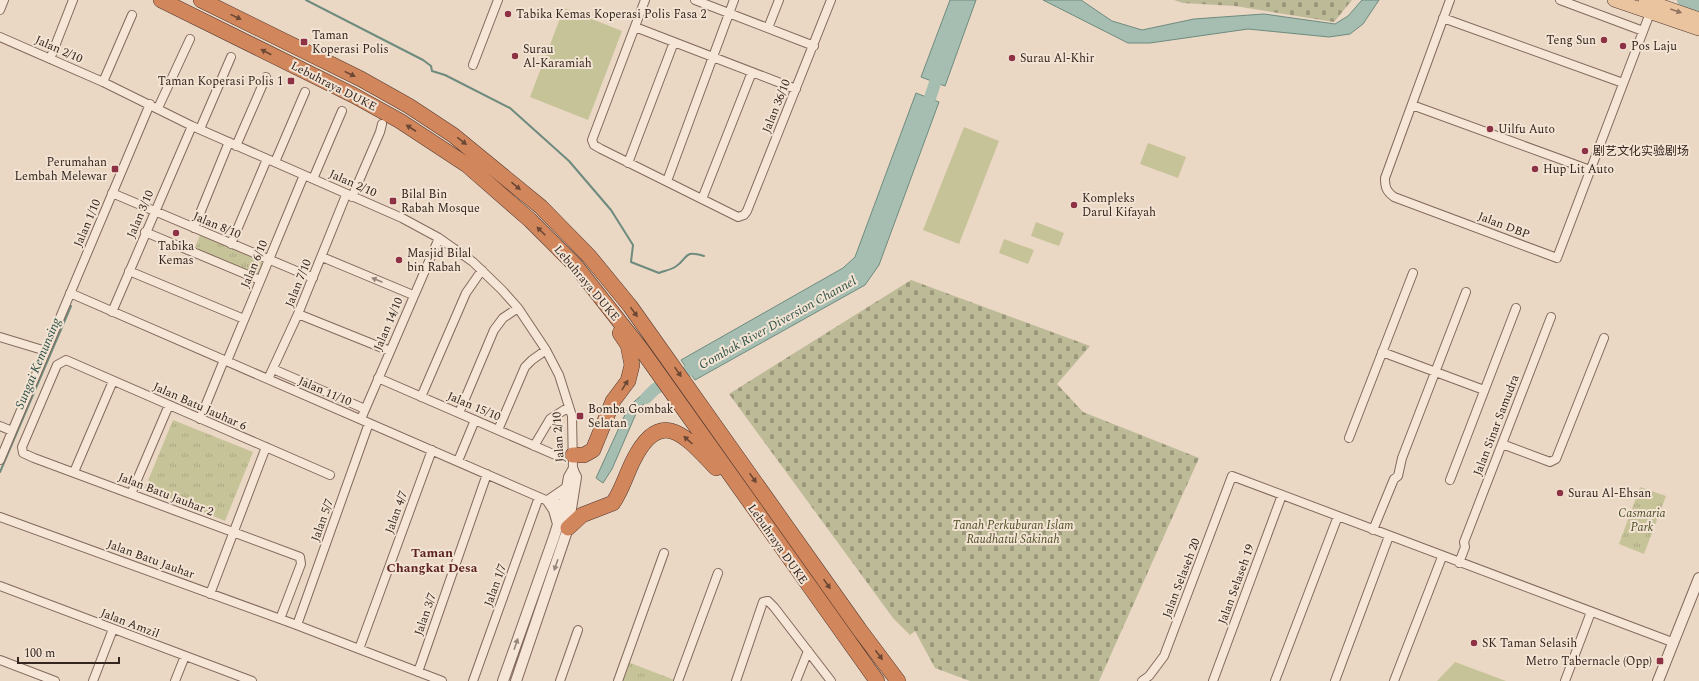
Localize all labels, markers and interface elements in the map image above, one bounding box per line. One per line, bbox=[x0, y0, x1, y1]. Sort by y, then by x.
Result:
place label: Tabika Kemas Koperasi Polis Fasa 2 bbox=[516, 5, 706, 24]
one-way arrow bbox=[1671, 8, 1683, 14]
marker: Tabika Kemas Koperasi Polis Fasa 2 bbox=[503, 9, 513, 19]
one-way arrow bbox=[230, 14, 242, 21]
place label: Taman Koperasi Polis bbox=[312, 26, 389, 59]
street label: Jalan 2/10 bbox=[32, 31, 86, 68]
place label: Teng Sun bbox=[1546, 31, 1596, 50]
marker: Teng Sun bbox=[1599, 35, 1609, 45]
marker: Taman Koperasi Polis bbox=[299, 37, 309, 47]
place label: Pos Laju bbox=[1631, 37, 1677, 56]
place label: Surau Al-Karamiah bbox=[523, 40, 592, 73]
marker: Pos Laju bbox=[1618, 41, 1628, 51]
one-way arrow bbox=[260, 49, 272, 55]
place label: Surau Al-Khir bbox=[1020, 49, 1095, 68]
marker: Surau Al-Karamiah bbox=[510, 51, 520, 61]
marker: Surau Al-Khir bbox=[1007, 53, 1017, 63]
street label: Lebuhraya DUKE bbox=[287, 57, 380, 116]
one-way arrow bbox=[345, 71, 356, 77]
place label: Taman Koperasi Polis 1 bbox=[158, 72, 283, 91]
marker: Taman Koperasi Polis 1 bbox=[286, 76, 296, 86]
street label: Jalan 36/10 bbox=[757, 76, 796, 136]
place label: Uilfu Auto bbox=[1498, 120, 1555, 139]
one-way arrow bbox=[406, 124, 416, 132]
marker: Uilfu Auto bbox=[1485, 124, 1495, 134]
one-way arrow bbox=[456, 137, 467, 145]
place label: 剧艺文化实验剧场 bbox=[1593, 142, 1689, 161]
marker: 剧艺文化实验剧场 bbox=[1580, 146, 1590, 156]
place label: Perumahan Lembah Melewar bbox=[15, 153, 107, 186]
place label: Hup Lit Auto bbox=[1543, 160, 1614, 179]
marker: Perumahan Lembah Melewar bbox=[110, 164, 120, 174]
marker: Hup Lit Auto bbox=[1530, 164, 1540, 174]
street label: Jalan 2/10 bbox=[326, 165, 380, 202]
one-way arrow bbox=[511, 182, 522, 191]
place label: Bilal Bin Rabah Mosque bbox=[401, 185, 480, 218]
street label: Jalan 3/10 bbox=[122, 187, 159, 241]
place label: Kompleks Darul Kifayah bbox=[1082, 189, 1156, 222]
street label: Jalan 1/10 bbox=[69, 196, 106, 250]
marker: Bilal Bin Rabah Mosque bbox=[388, 196, 398, 206]
marker: Kompleks Darul Kifayah bbox=[1069, 200, 1079, 210]
street label: Jalan 8/10 bbox=[190, 207, 244, 244]
street label: Jalan DBP bbox=[1475, 207, 1533, 244]
one-way arrow bbox=[536, 226, 546, 236]
marker: Tabika Kemas bbox=[171, 228, 181, 238]
place label: Tabika Kemas bbox=[158, 237, 194, 270]
street label: Jalan 6/10 bbox=[236, 237, 273, 291]
street label: Lebuhraya DUKE bbox=[549, 241, 624, 326]
place label: Masjid Bilal bin Rabah bbox=[407, 244, 471, 277]
marker: Masjid Bilal bin Rabah bbox=[394, 255, 404, 265]
street label: Jalan 7/10 bbox=[280, 256, 317, 310]
water label: Gombak River Diversion Channel bbox=[695, 271, 861, 375]
one-way arrow bbox=[371, 277, 383, 283]
street label: Jalan 14/10 bbox=[369, 294, 408, 354]
one-way arrow bbox=[630, 307, 638, 317]
water label: Sungai Kemunsing bbox=[10, 314, 67, 412]
one-way arrow bbox=[674, 367, 682, 377]
street label: Jalan 11/10 bbox=[295, 372, 355, 411]
street label: Jalan Sinar Samudra bbox=[1468, 372, 1525, 479]
street label: Jalan Batu Jauhar 6 bbox=[150, 377, 250, 436]
one-way arrow bbox=[621, 379, 628, 391]
street label: Jalan 15/10 bbox=[444, 387, 504, 426]
place label: Bomba Gombak Selatan bbox=[588, 400, 674, 433]
street label: Jalan 2/10 bbox=[547, 411, 570, 463]
marker: Bomba Gombak Selatan bbox=[575, 411, 585, 421]
one-way arrow bbox=[682, 435, 693, 444]
street label: Jalan Batu Jauhar 2 bbox=[115, 468, 216, 521]
one-way arrow bbox=[748, 473, 756, 483]
place label: Surau Al-Ehsan bbox=[1568, 484, 1651, 503]
street label: Jalan 4/7 bbox=[380, 488, 413, 536]
marker: Surau Al-Ehsan bbox=[1555, 488, 1565, 498]
street label: Jalan 5/7 bbox=[306, 496, 339, 544]
street label: Lebuhraya DUKE bbox=[743, 500, 812, 588]
park label: Casmaria Park bbox=[1618, 504, 1666, 537]
park label: Tanah Perkuburan Islam Raudhatul Sakinah bbox=[953, 516, 1074, 549]
street label: Jalan Batu Jauhar bbox=[104, 535, 197, 584]
street label: Jalan Selaseh 20 bbox=[1157, 535, 1205, 621]
street label: Jalan Selaseh 19 bbox=[1213, 541, 1260, 627]
district label: Taman Changkat Desa bbox=[387, 543, 478, 578]
one-way arrow bbox=[552, 559, 558, 571]
street label: Jalan 1/7 bbox=[479, 561, 512, 609]
one-way arrow bbox=[823, 579, 831, 589]
street label: Jalan 3/7 bbox=[409, 590, 442, 638]
street label: Jalan Amzil bbox=[98, 604, 162, 643]
place label: SK Taman Selasih bbox=[1482, 634, 1577, 653]
one-way arrow bbox=[514, 638, 520, 650]
marker: SK Taman Selasih bbox=[1469, 638, 1479, 648]
scale bar bbox=[18, 639, 119, 665]
text: 100 m bbox=[24, 644, 55, 663]
one-way arrow bbox=[874, 650, 882, 660]
place label: Metro Tabernacle (Opp) bbox=[1525, 652, 1652, 671]
marker: Metro Tabernacle (Opp) bbox=[1655, 656, 1665, 666]

